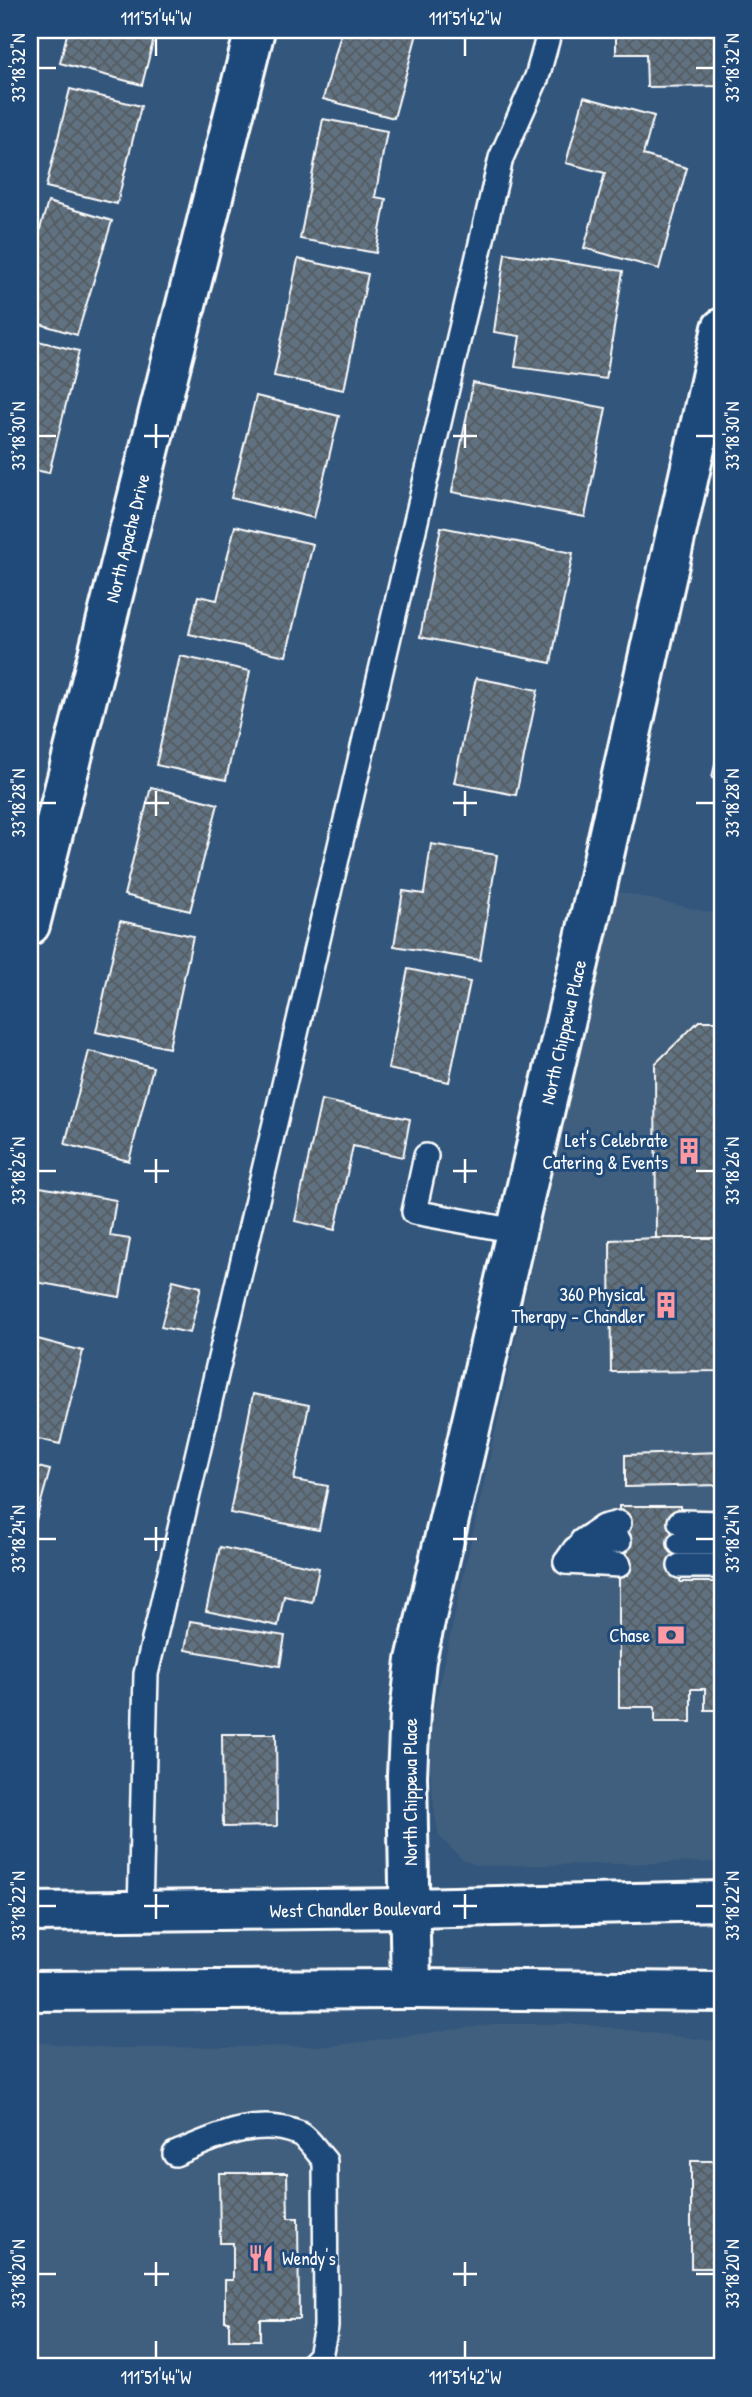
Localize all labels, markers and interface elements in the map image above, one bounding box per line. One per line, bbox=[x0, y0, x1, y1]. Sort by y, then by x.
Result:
text: 111°51'44"W bbox=[121, 6, 191, 31]
text: 111°51'42"W bbox=[429, 6, 501, 31]
text: 33°18'32"N bbox=[6, 33, 31, 103]
text: 33°18'32"N bbox=[720, 33, 745, 103]
text: 33°18'30"N bbox=[6, 402, 31, 470]
text: 33°18'30"N bbox=[720, 402, 745, 470]
street label: North Apache Drive bbox=[98, 470, 156, 605]
text: 33°18'28"N bbox=[6, 769, 31, 837]
text: 33°18'28"N bbox=[720, 769, 745, 837]
street label: North Chippewa Place bbox=[534, 957, 592, 1107]
place label: Let's Celebrate Catering & Events bbox=[543, 1127, 668, 1175]
building icon: Let's Celebrate Catering & Events bbox=[674, 1136, 704, 1166]
text: 33°18'26"N bbox=[6, 1137, 31, 1205]
text: 33°18'26"N bbox=[720, 1137, 745, 1205]
place label: 360 Physical Therapy - Chandler bbox=[511, 1281, 646, 1329]
building icon: 360 Physical Therapy - Chandler bbox=[651, 1290, 681, 1320]
text: 33°18'24"N bbox=[6, 1505, 31, 1573]
text: 33°18'24"N bbox=[720, 1505, 745, 1573]
bank icon: Chase bbox=[656, 1620, 686, 1650]
place label: Chase bbox=[609, 1622, 650, 1648]
street label: North Chippewa Place bbox=[397, 1718, 423, 1866]
text: 33°18'22"N bbox=[6, 1871, 31, 1941]
text: 33°18'22"N bbox=[720, 1871, 745, 1941]
street label: West Chandler Boulevard bbox=[269, 1895, 441, 1923]
text: 33°18'20"N bbox=[6, 2239, 31, 2309]
text: 33°18'20"N bbox=[720, 2239, 745, 2309]
restaurant icon: Wendy's bbox=[246, 2243, 276, 2273]
place label: Wendy's bbox=[282, 2245, 336, 2271]
text: 111°51'44"W bbox=[121, 2365, 191, 2390]
text: 111°51'42"W bbox=[429, 2365, 501, 2390]

